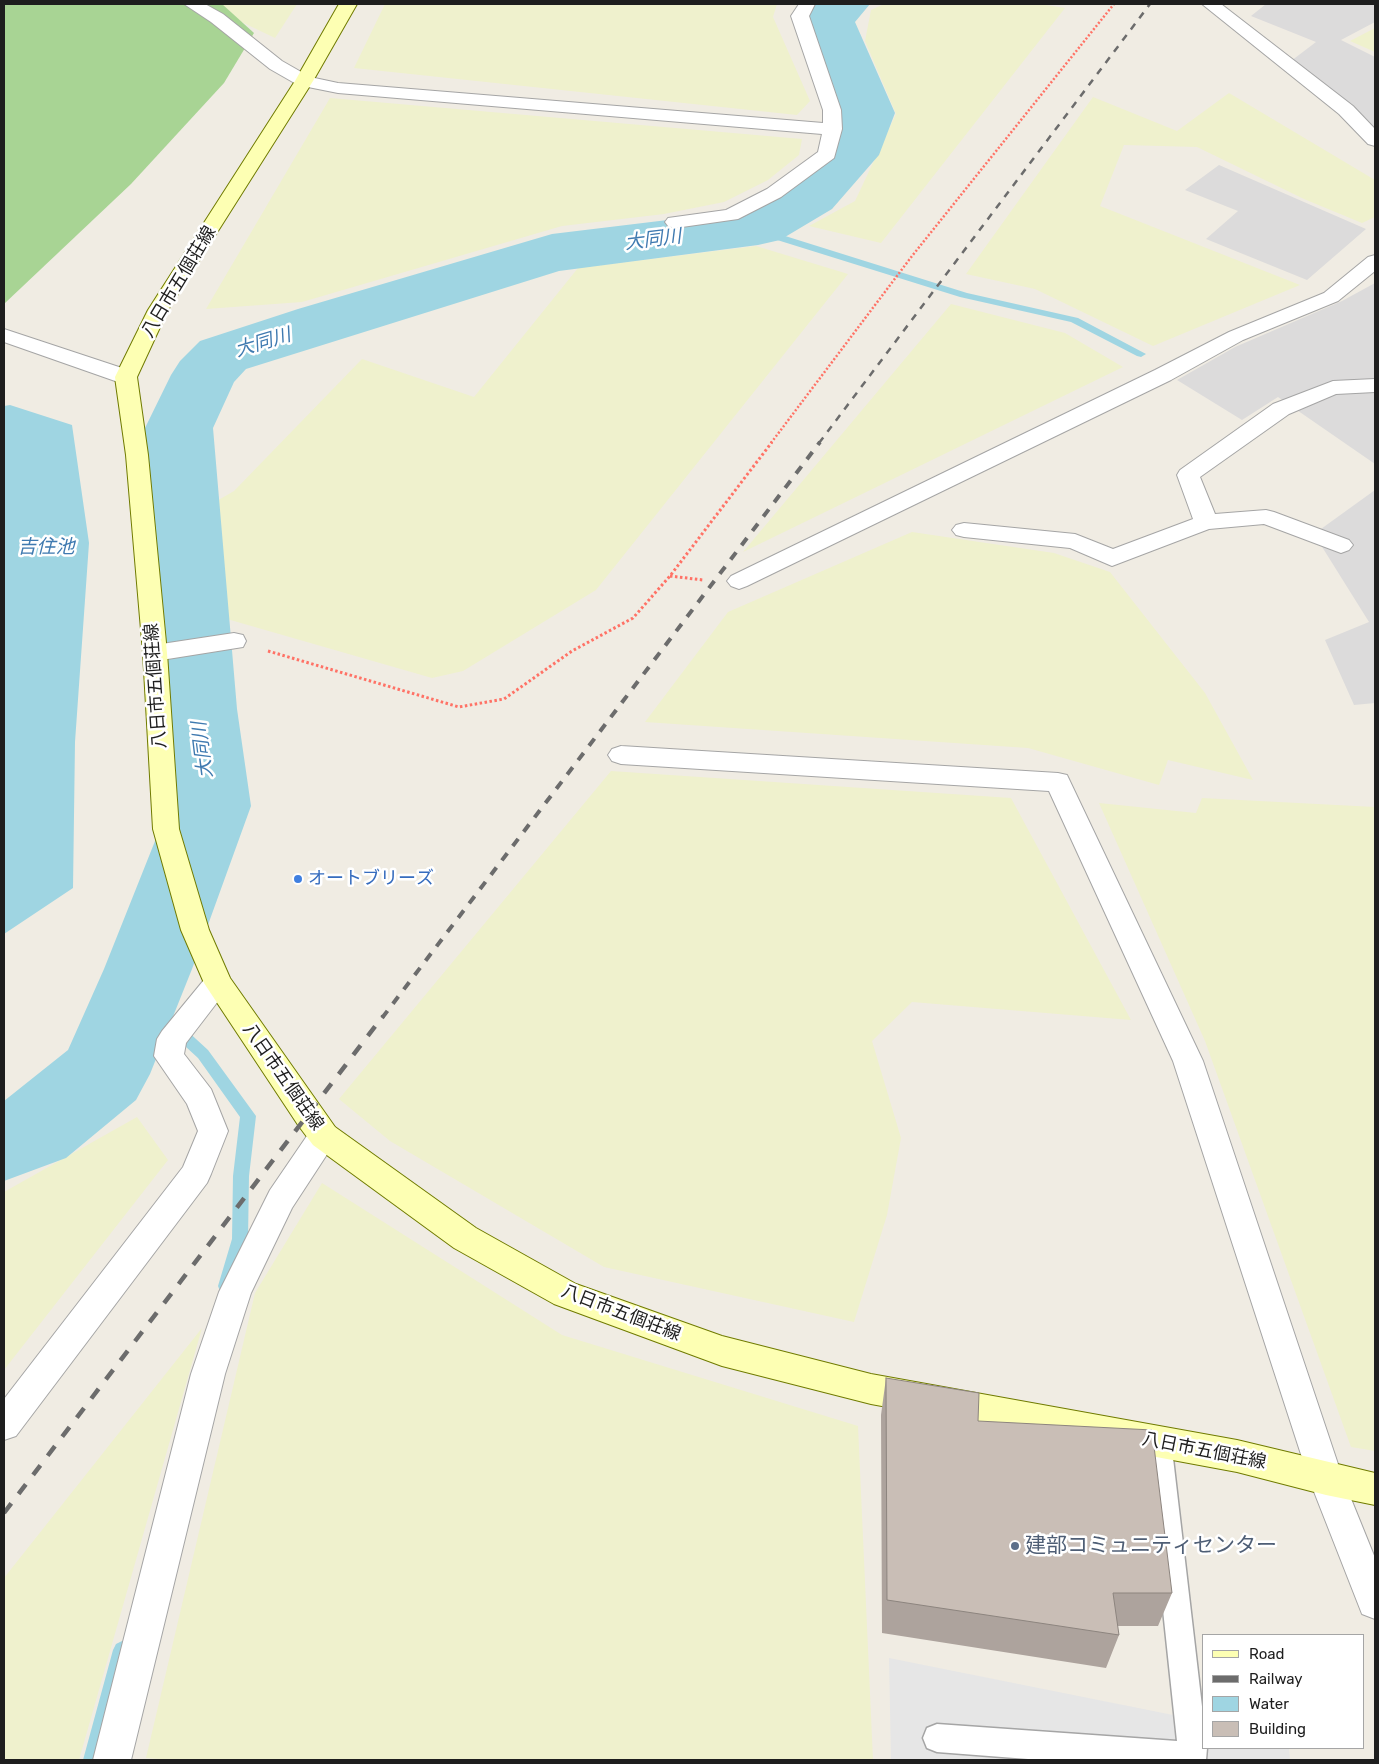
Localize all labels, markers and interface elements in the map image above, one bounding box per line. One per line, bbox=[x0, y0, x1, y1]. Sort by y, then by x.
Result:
street label: 八日市五個荘線 bbox=[137, 222, 221, 342]
water label: 大同川 bbox=[623, 225, 683, 255]
water label: 大同川 bbox=[232, 324, 294, 362]
water label: 吉住池 bbox=[18, 537, 74, 559]
street label: 八日市五個荘線 bbox=[141, 622, 171, 750]
water label: 大同川 bbox=[188, 720, 218, 780]
place label: オートブリーズ bbox=[308, 868, 434, 890]
marker: オートブリーズ bbox=[292, 873, 304, 885]
street label: 八日市五個荘線 bbox=[238, 1019, 328, 1135]
street label: 八日市五個荘線 bbox=[558, 1280, 684, 1346]
street label: 八日市五個荘線 bbox=[1140, 1428, 1268, 1474]
place label: 建部コミュニティセンター bbox=[1025, 1533, 1277, 1559]
marker: 建部コミュニティセンター bbox=[1009, 1540, 1021, 1552]
legend bbox=[1202, 1634, 1364, 1749]
text: Road bbox=[1249, 1645, 1285, 1663]
text: Railway bbox=[1249, 1670, 1303, 1688]
text: Water bbox=[1249, 1695, 1289, 1713]
text: Building bbox=[1249, 1720, 1306, 1738]

